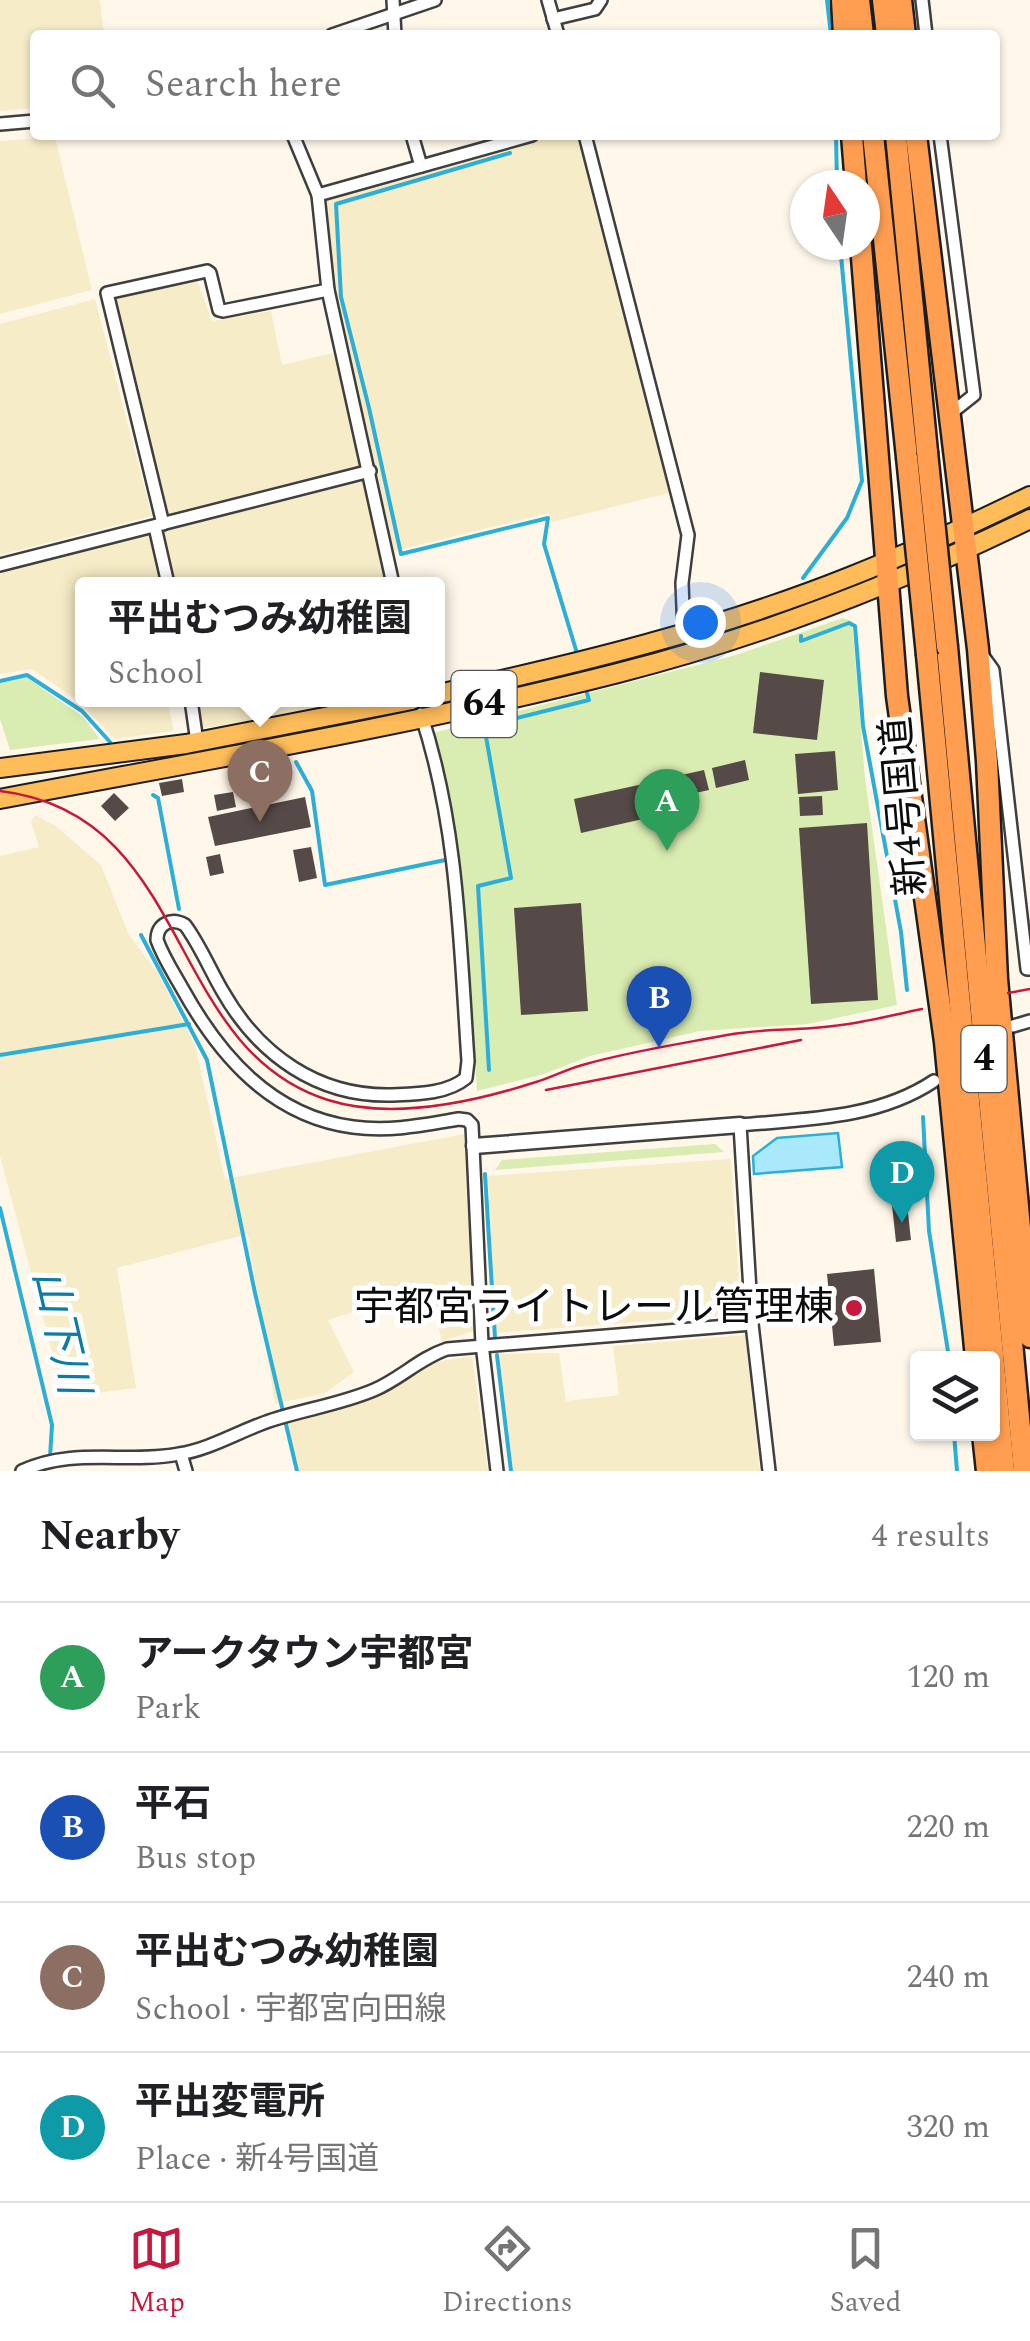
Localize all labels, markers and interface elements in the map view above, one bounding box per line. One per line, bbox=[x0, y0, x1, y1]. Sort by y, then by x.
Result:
search box bbox=[30, 30, 1000, 140]
text: Search here bbox=[145, 56, 342, 114]
icon: search bbox=[65, 58, 120, 113]
north arrow bbox=[790, 170, 880, 260]
popup bbox=[75, 577, 445, 707]
text: 平出むつみ幼稚園 bbox=[108, 591, 412, 649]
your location bbox=[675, 597, 726, 648]
text: School bbox=[108, 649, 204, 698]
road number: 64 bbox=[452, 671, 516, 737]
street label: 新4号国道 bbox=[867, 714, 943, 898]
pin: C bbox=[228, 740, 292, 822]
pin: A bbox=[634, 768, 700, 851]
pin: B bbox=[626, 966, 692, 1048]
road number: 4 bbox=[962, 1026, 1006, 1092]
pin: D bbox=[870, 1140, 934, 1223]
water label: 山下川 bbox=[15, 1264, 106, 1404]
place label: 宇都宮ライトレール管理棟 bbox=[354, 1278, 834, 1339]
marker: 宇都宮ライトレール管理棟 bbox=[843, 1297, 865, 1319]
map controls bbox=[910, 1351, 1000, 1441]
button: layers bbox=[910, 1351, 1000, 1441]
text: Nearby bbox=[40, 1505, 179, 1568]
text: 4 results bbox=[871, 1512, 990, 1561]
text: アークタウン宇都宮 bbox=[135, 1626, 473, 1684]
text: A bbox=[60, 1653, 85, 1702]
text: 120 m bbox=[906, 1653, 990, 1702]
text: Park bbox=[135, 1684, 201, 1733]
text: 平石 bbox=[135, 1776, 211, 1834]
text: B bbox=[61, 1803, 84, 1852]
text: 220 m bbox=[906, 1803, 990, 1852]
text: Bus stop bbox=[135, 1834, 256, 1883]
text: 平出むつみ幼稚園 bbox=[135, 1924, 439, 1982]
text: C bbox=[61, 1953, 84, 2002]
text: 240 m bbox=[906, 1953, 990, 2002]
text: School · 宇都宮向田線 bbox=[135, 1985, 447, 2034]
text: 平出変電所 bbox=[135, 2074, 325, 2132]
text: D bbox=[60, 2103, 85, 2152]
text: 320 m bbox=[906, 2103, 990, 2152]
text: Place · 新4号国道 bbox=[135, 2135, 379, 2184]
tab: Map bbox=[129, 2221, 185, 2324]
tab: Directions bbox=[442, 2221, 573, 2324]
tab: Saved bbox=[830, 2221, 901, 2324]

